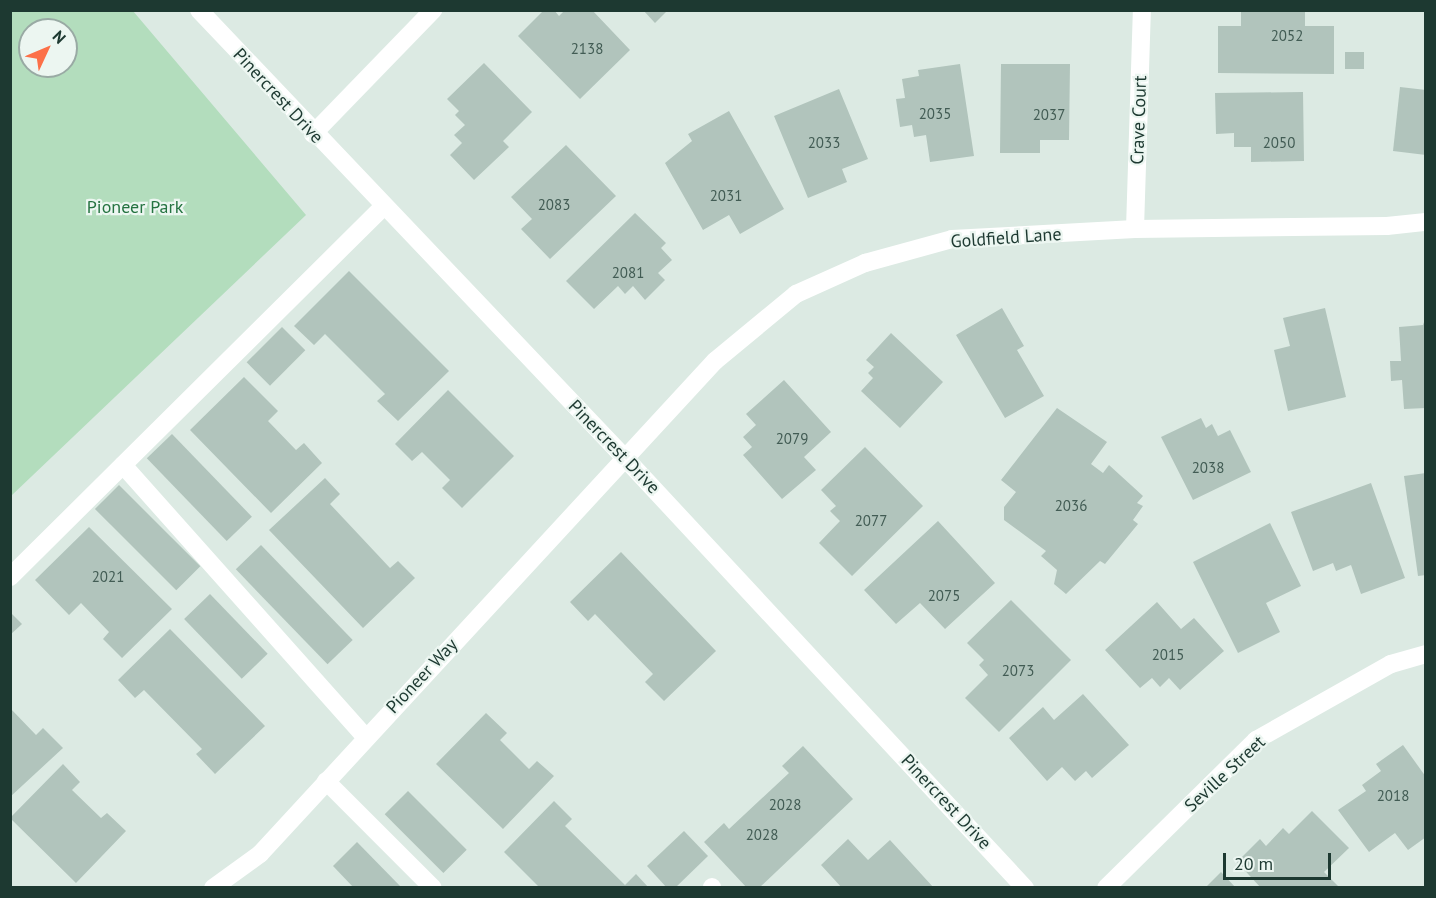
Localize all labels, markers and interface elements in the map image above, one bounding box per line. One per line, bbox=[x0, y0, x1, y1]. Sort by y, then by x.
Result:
north arrow bbox=[18, 18, 78, 78]
text: N bbox=[49, 26, 70, 48]
house number: 2052 bbox=[1271, 27, 1303, 45]
house number: 2138 bbox=[571, 40, 603, 58]
street label: Pinercrest Drive bbox=[228, 44, 328, 148]
street label: Crave Court bbox=[1127, 75, 1151, 165]
house number: 2035 bbox=[919, 105, 951, 123]
house number: 2037 bbox=[1033, 106, 1065, 124]
house number: 2033 bbox=[808, 134, 840, 152]
house number: 2050 bbox=[1263, 134, 1295, 152]
house number: 2031 bbox=[710, 187, 742, 205]
park label: Pioneer Park bbox=[87, 196, 183, 218]
house number: 2083 bbox=[538, 196, 570, 214]
street label: Goldfield Lane bbox=[950, 223, 1062, 253]
house number: 2081 bbox=[612, 264, 644, 282]
street label: Pinercrest Drive bbox=[564, 396, 664, 498]
house number: 2079 bbox=[776, 430, 808, 448]
house number: 2038 bbox=[1192, 459, 1224, 477]
house number: 2036 bbox=[1055, 497, 1087, 515]
house number: 2077 bbox=[855, 512, 887, 530]
house number: 2021 bbox=[92, 568, 124, 586]
house number: 2075 bbox=[928, 587, 960, 605]
street label: Pioneer Way bbox=[382, 634, 462, 718]
house number: 2015 bbox=[1152, 646, 1184, 664]
house number: 2073 bbox=[1002, 662, 1034, 680]
street label: Seville Street bbox=[1180, 731, 1270, 817]
street label: Pinercrest Drive bbox=[896, 750, 996, 854]
house number: 2018 bbox=[1377, 787, 1409, 805]
house number: 2028 bbox=[769, 796, 801, 814]
house number: 2028 bbox=[746, 826, 778, 844]
scale bar bbox=[1226, 841, 1334, 879]
text: 20 m bbox=[1234, 852, 1273, 875]

